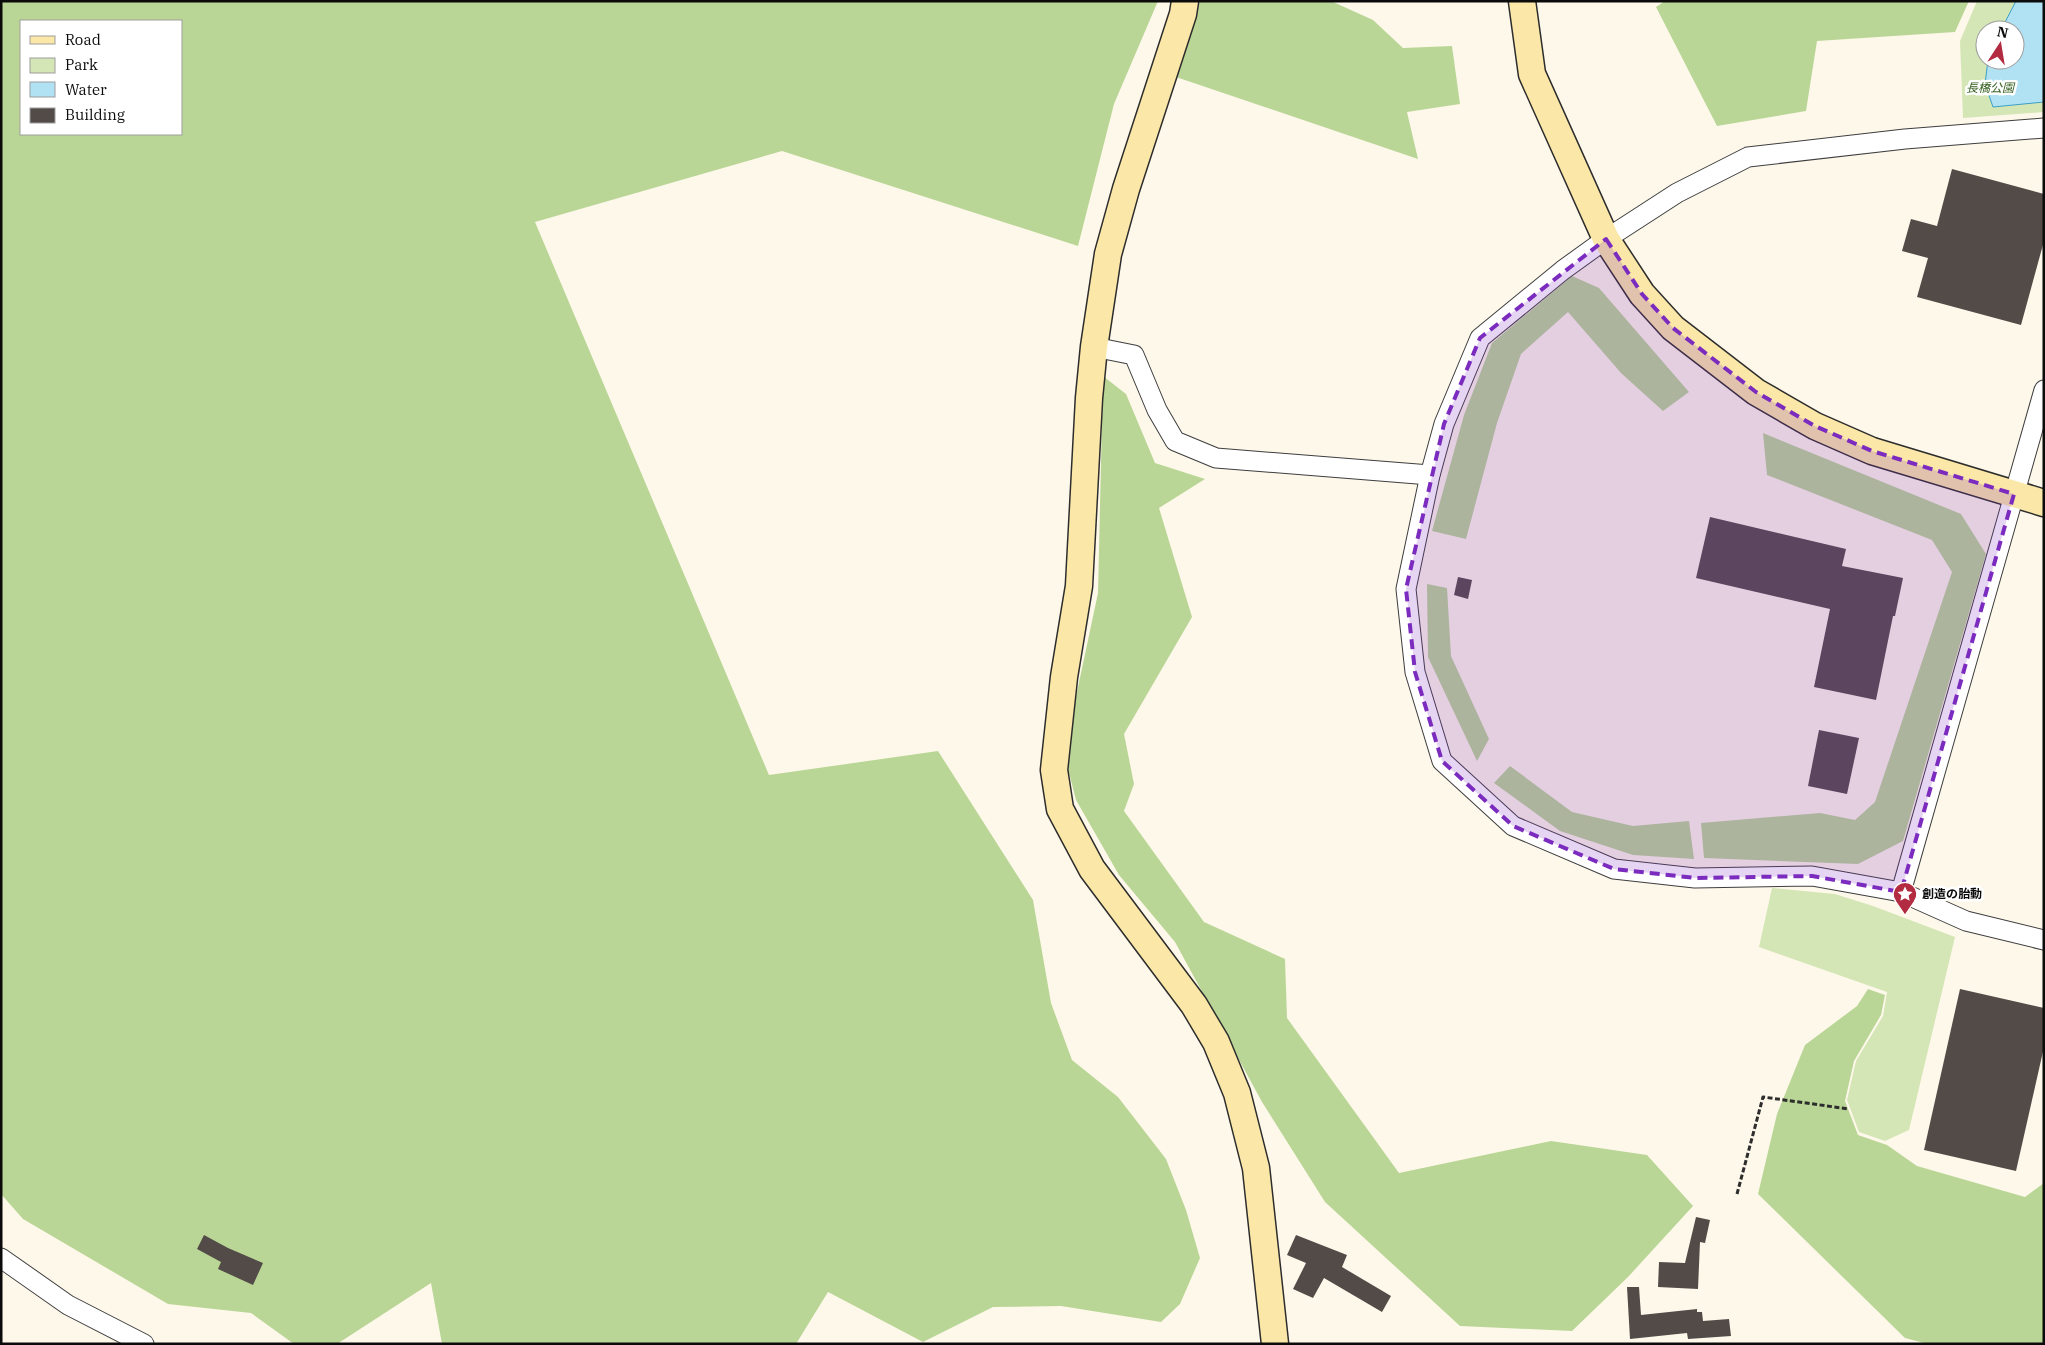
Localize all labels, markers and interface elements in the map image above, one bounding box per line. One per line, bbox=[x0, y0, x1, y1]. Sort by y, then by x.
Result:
legend bbox=[20, 20, 182, 135]
north arrow bbox=[1975, 20, 2025, 70]
text: N bbox=[1995, 22, 2010, 42]
text: Road bbox=[65, 30, 101, 49]
text: Park bbox=[65, 55, 98, 74]
text: Water bbox=[65, 80, 107, 99]
park label: 長橋公園 bbox=[1966, 80, 2016, 95]
text: Building bbox=[65, 105, 125, 124]
place icon: 創造の胎動 bbox=[1892, 881, 1918, 915]
place label: 創造の胎動 bbox=[1922, 886, 1982, 901]

